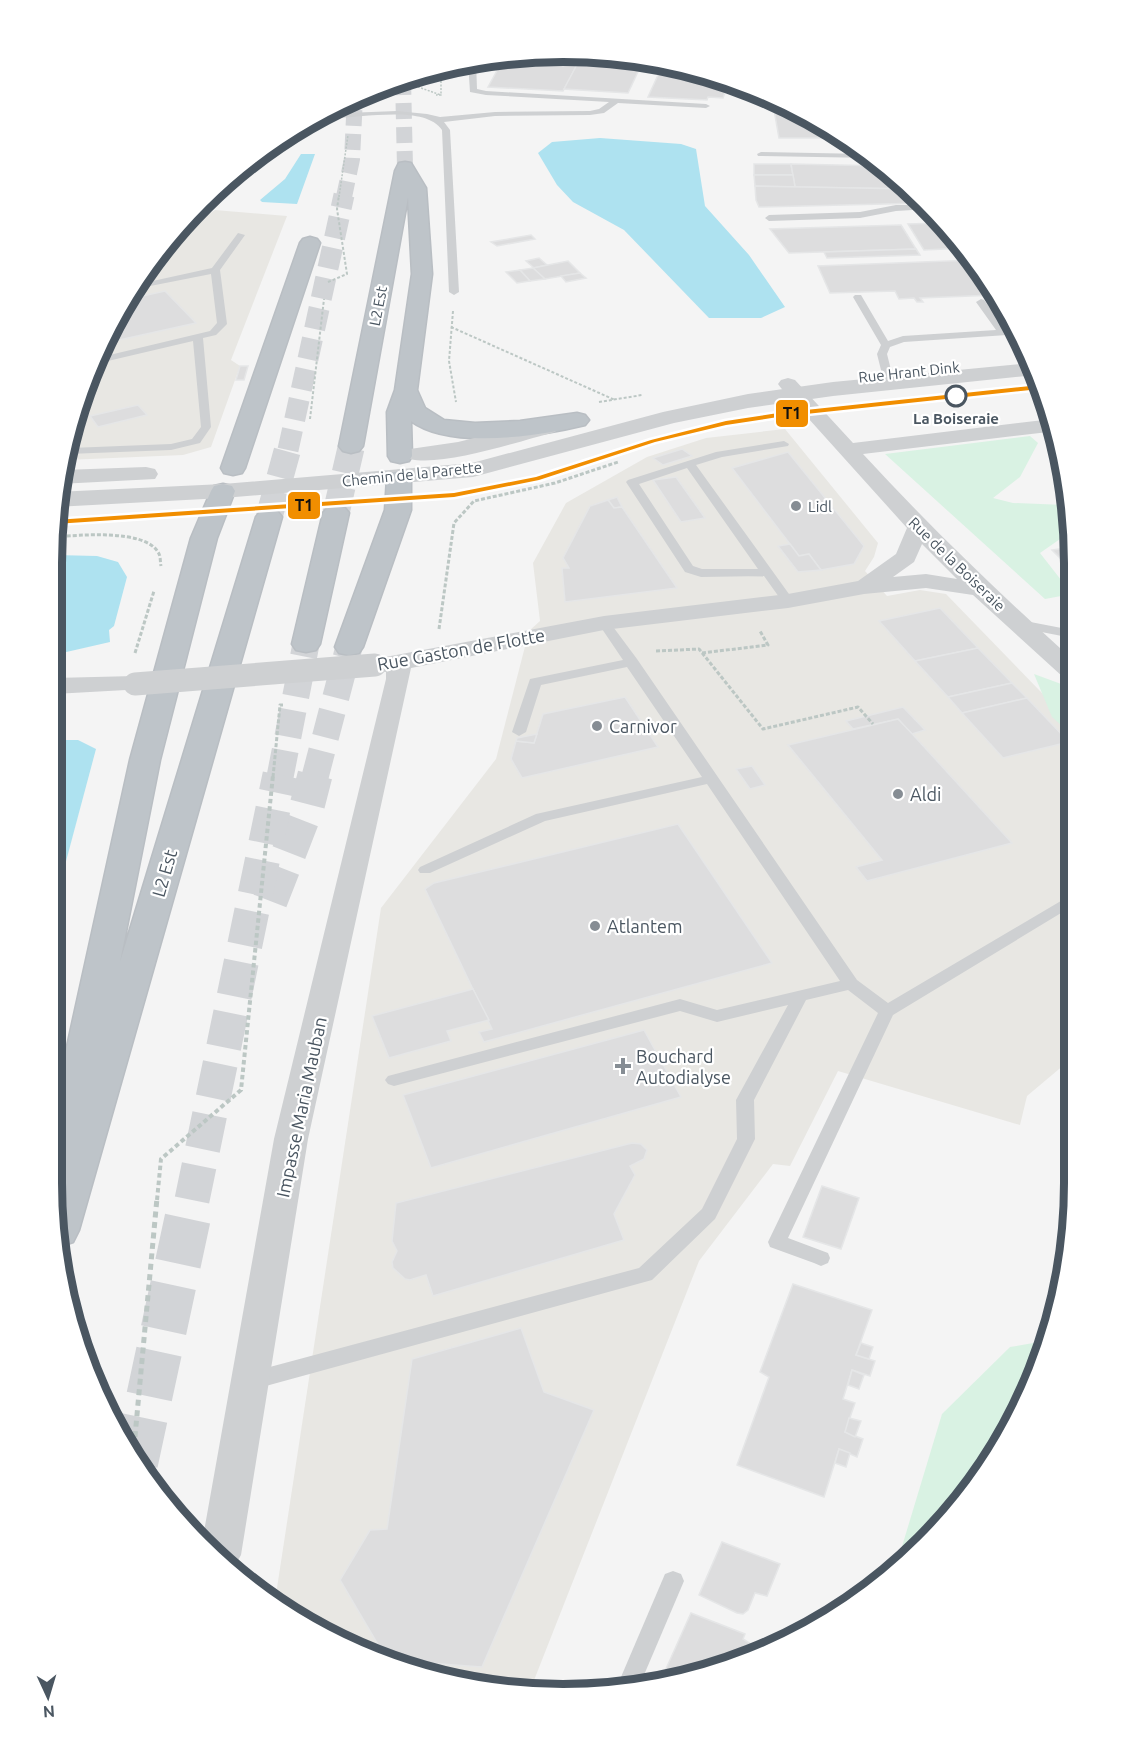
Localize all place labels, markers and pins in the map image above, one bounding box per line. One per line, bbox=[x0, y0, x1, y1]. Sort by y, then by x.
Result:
marker: La Boiseraie bbox=[945, 385, 967, 407]
place label: La Boiseraie bbox=[913, 410, 999, 427]
place label: Lidl bbox=[808, 498, 832, 515]
marker: Lidl bbox=[789, 499, 803, 513]
place label: Carnivor bbox=[609, 716, 677, 736]
marker: Carnivor bbox=[590, 719, 604, 733]
place label: Aldi bbox=[910, 784, 941, 804]
marker: Aldi bbox=[891, 787, 905, 801]
place label: Atlantem bbox=[607, 916, 683, 936]
marker: Atlantem bbox=[588, 919, 602, 933]
place label: Bouchard Autodialyse bbox=[636, 1046, 731, 1087]
marker: Bouchard Autodialyse bbox=[614, 1057, 632, 1075]

